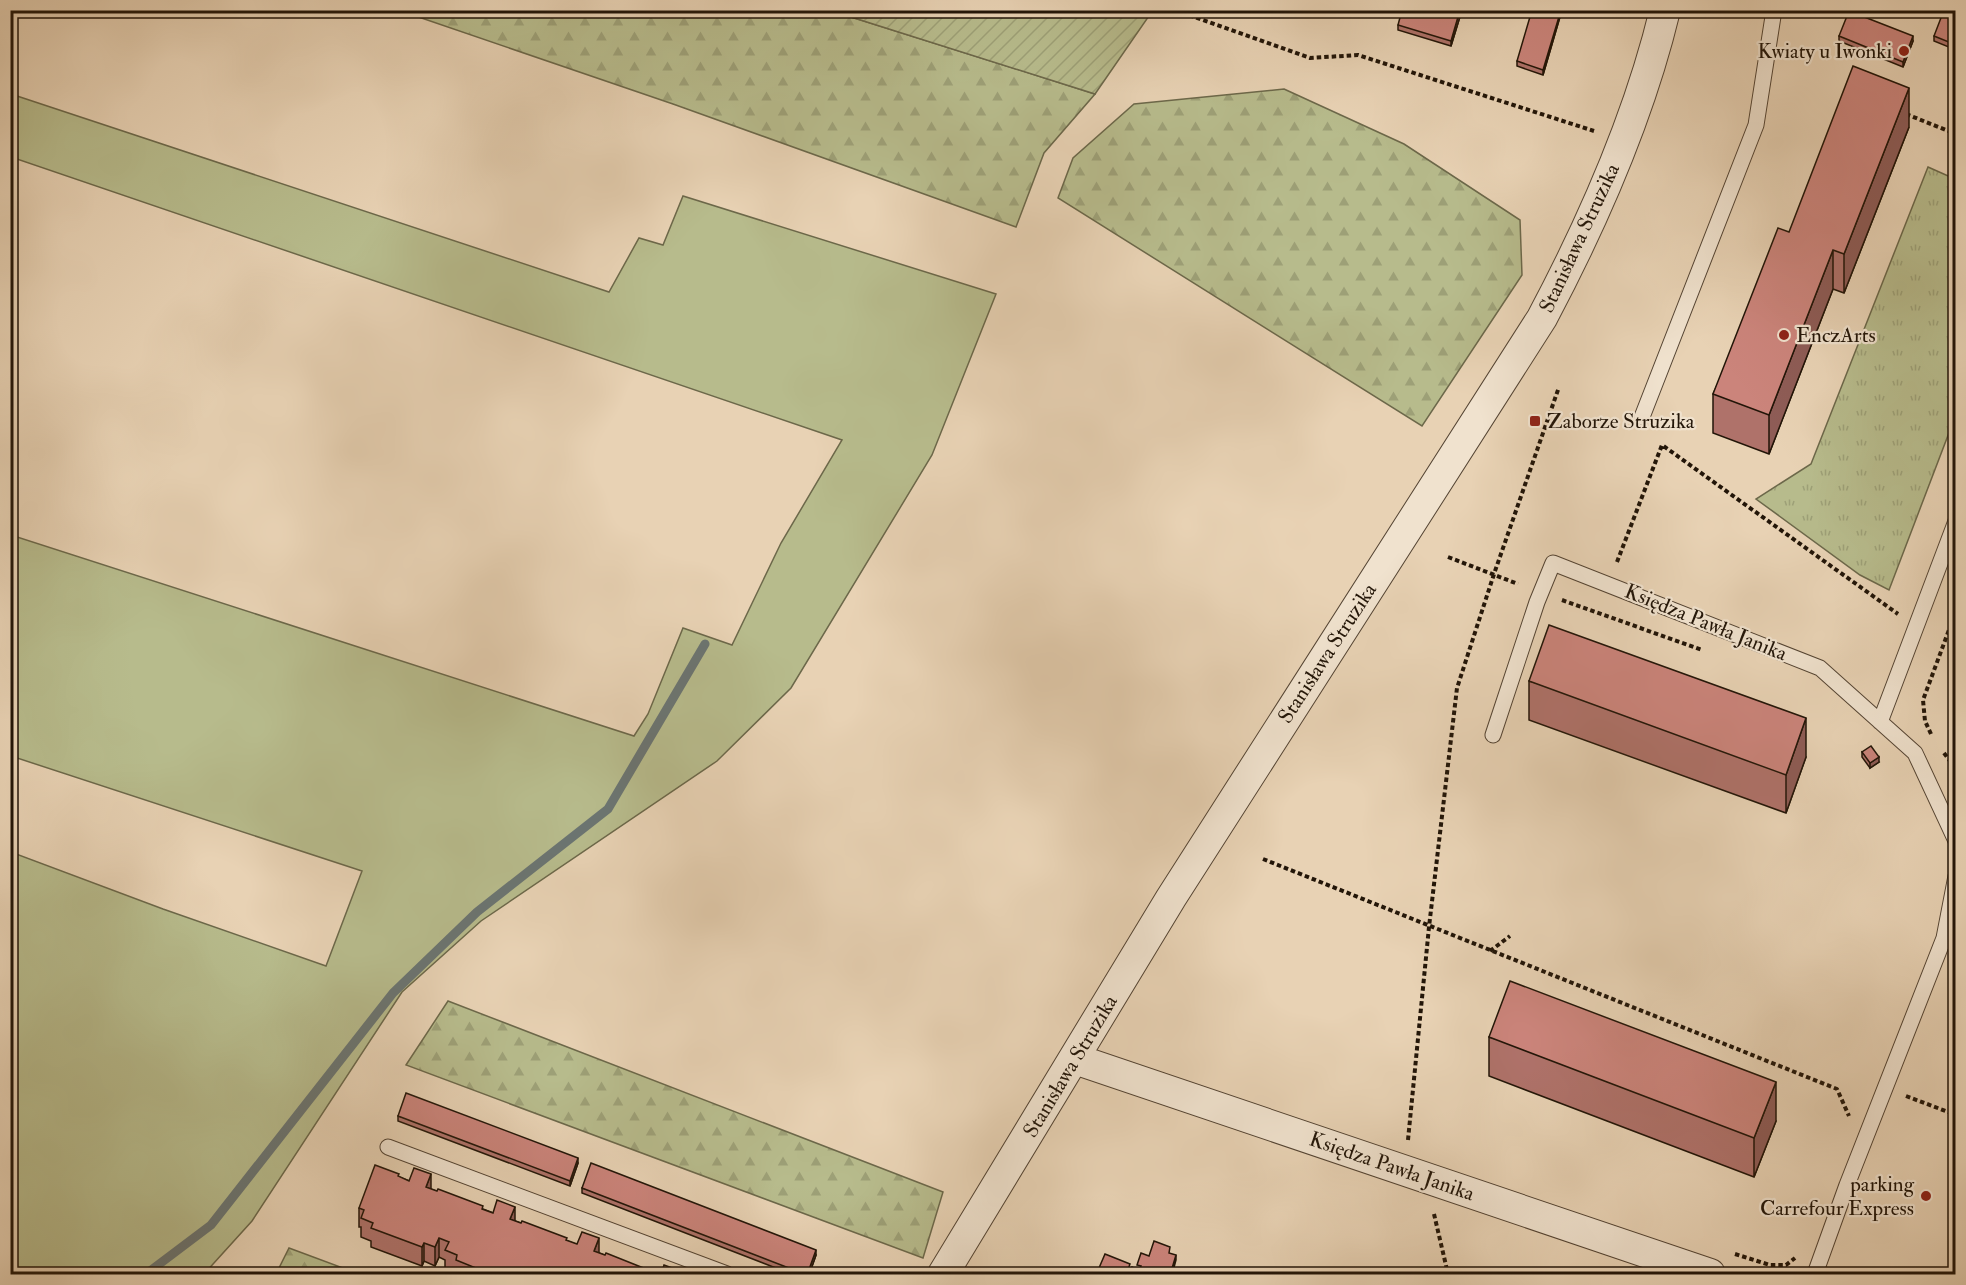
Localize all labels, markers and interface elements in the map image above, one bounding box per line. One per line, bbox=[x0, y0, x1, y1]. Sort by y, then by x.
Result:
place label: Kwiaty u Iwonki bbox=[1758, 38, 1892, 65]
marker: Kwiaty u Iwonki bbox=[1897, 44, 1911, 58]
street label: Stanisława Struzika bbox=[1533, 159, 1626, 317]
place label: EnczArts bbox=[1796, 322, 1876, 349]
marker: EnczArts bbox=[1777, 328, 1791, 342]
place label: Zaborze Struzika bbox=[1547, 408, 1695, 435]
marker: Zaborze Struzika bbox=[1528, 414, 1542, 428]
street label: Stanisława Struzika bbox=[1272, 578, 1383, 728]
street label: Księdza Pawła Janika bbox=[1621, 578, 1791, 667]
street label: Stanisława Struzika bbox=[1017, 990, 1124, 1143]
street label: Księdza Pawła Janika bbox=[1306, 1126, 1478, 1207]
place label: parking Carrefour Express bbox=[1760, 1171, 1915, 1222]
marker: parking Carrefour Express bbox=[1919, 1189, 1933, 1203]

